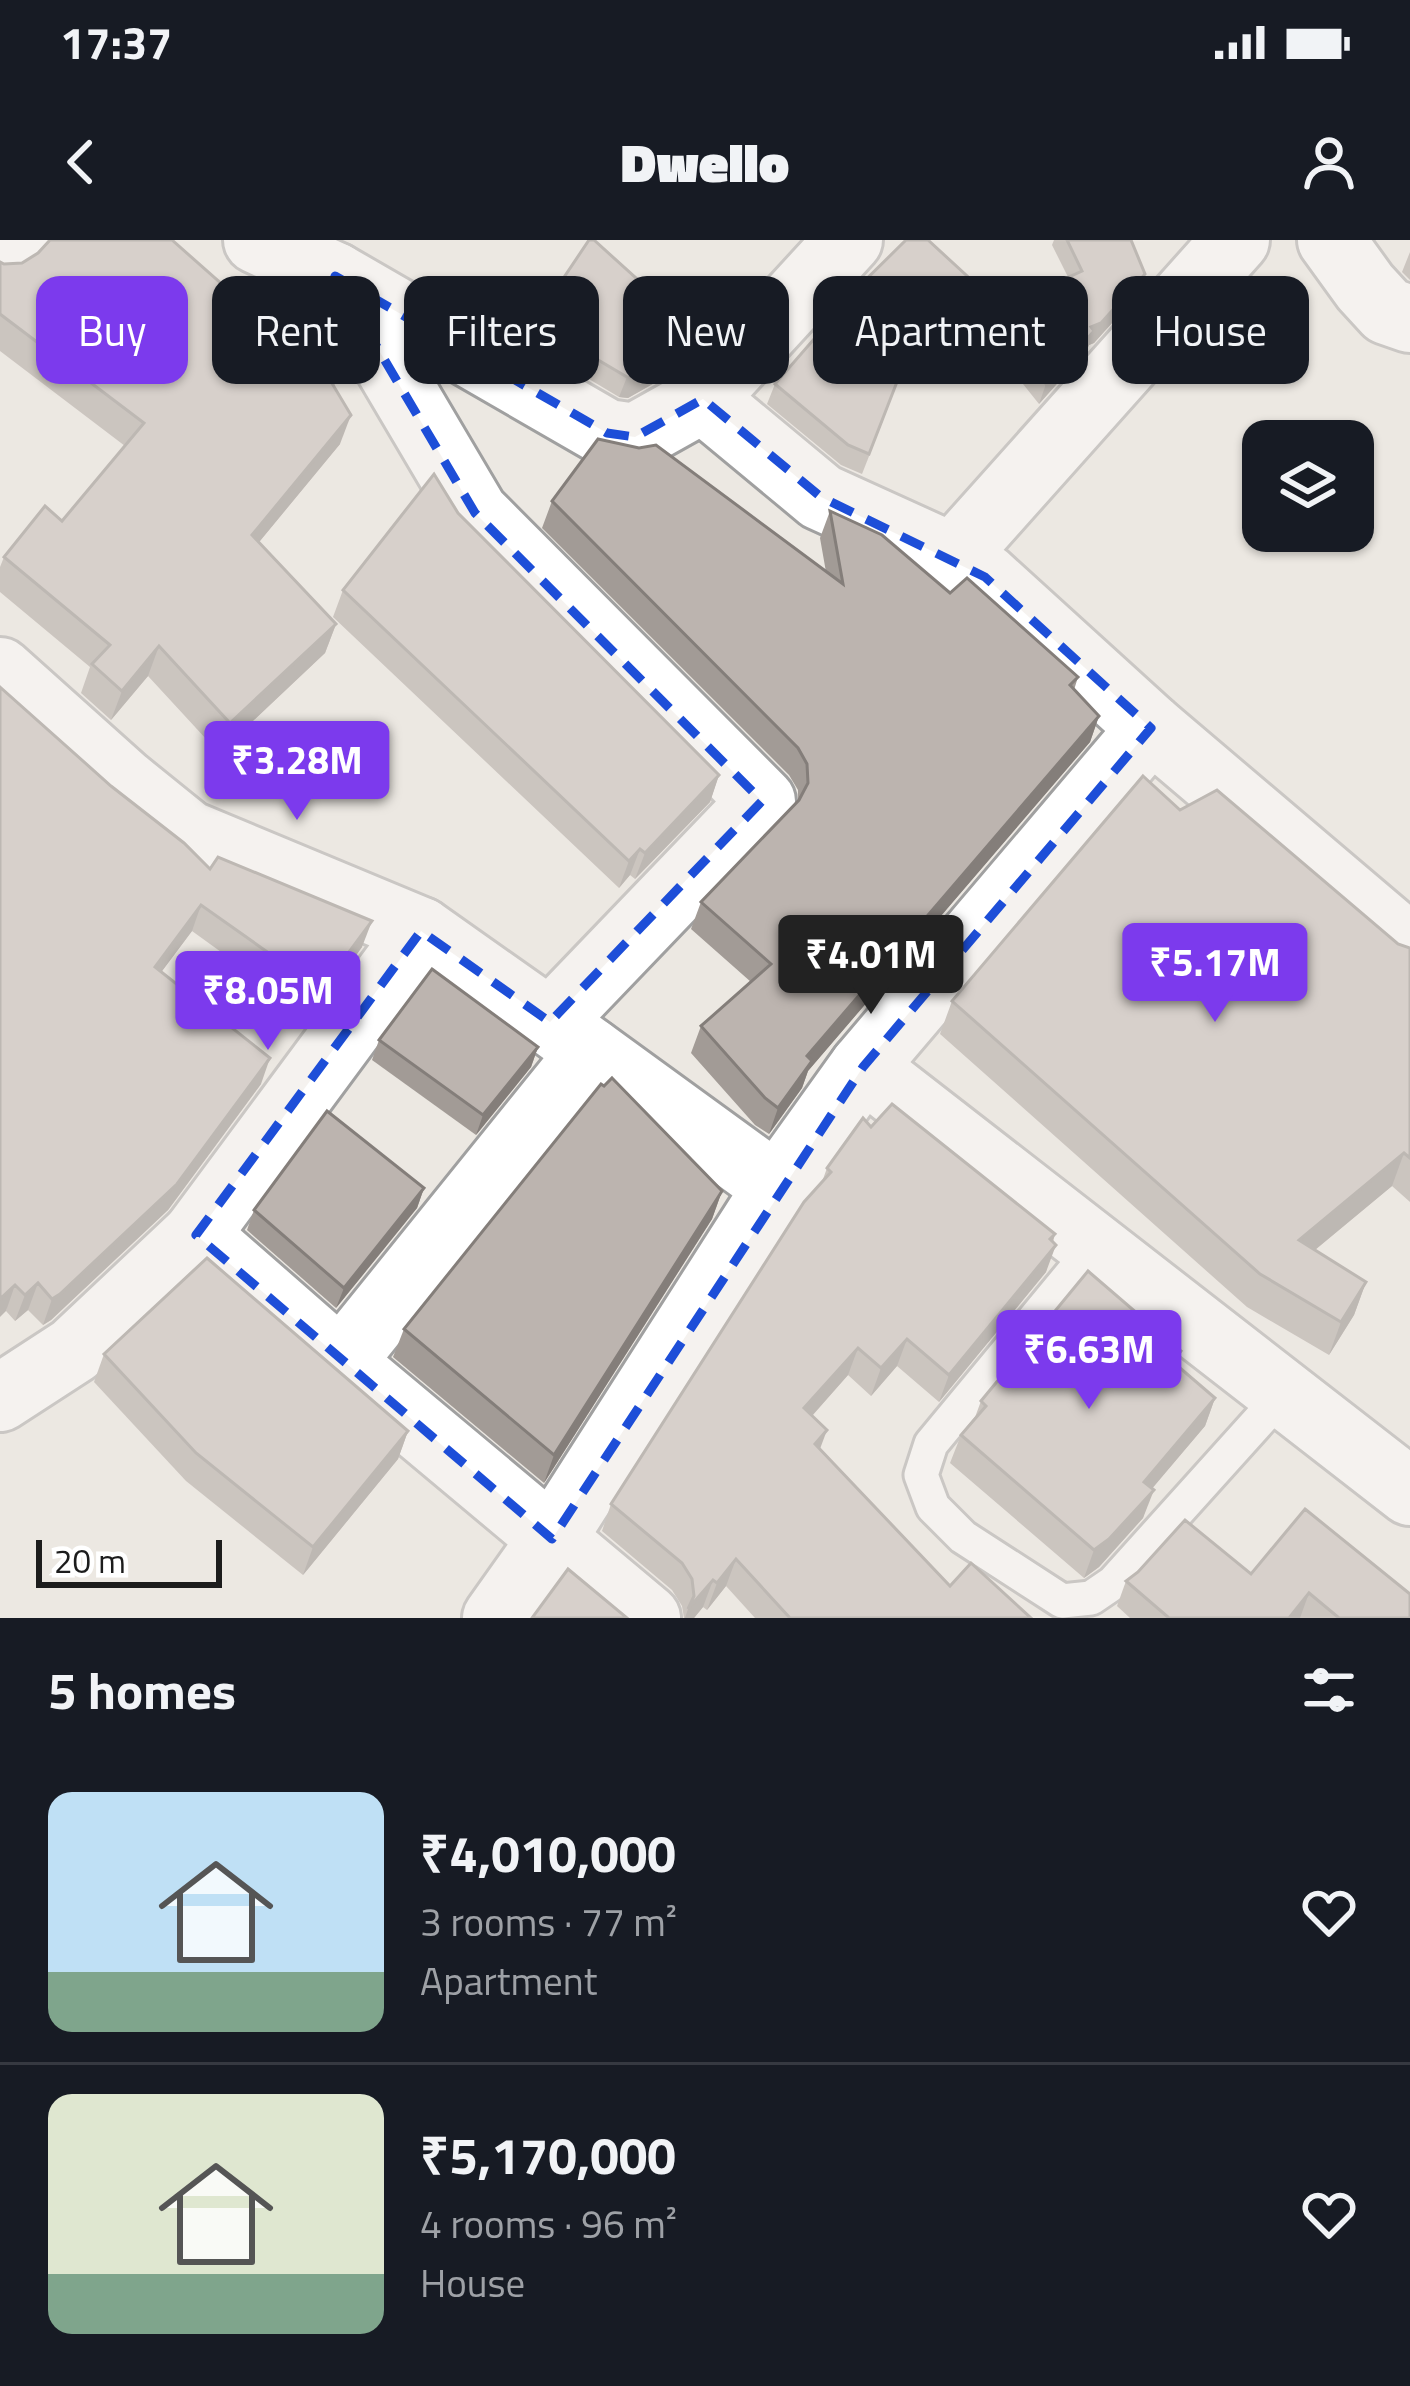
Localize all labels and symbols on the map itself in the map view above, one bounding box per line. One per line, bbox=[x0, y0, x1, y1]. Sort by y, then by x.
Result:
pin: ₹3.28M bbox=[199, 721, 395, 823]
pin: ₹4.01M bbox=[773, 915, 969, 1017]
pin: ₹5.17M bbox=[1117, 923, 1313, 1025]
pin: ₹8.05M bbox=[170, 951, 366, 1053]
pin: ₹6.63M bbox=[991, 1310, 1187, 1412]
scale bar bbox=[36, 1534, 222, 1587]

